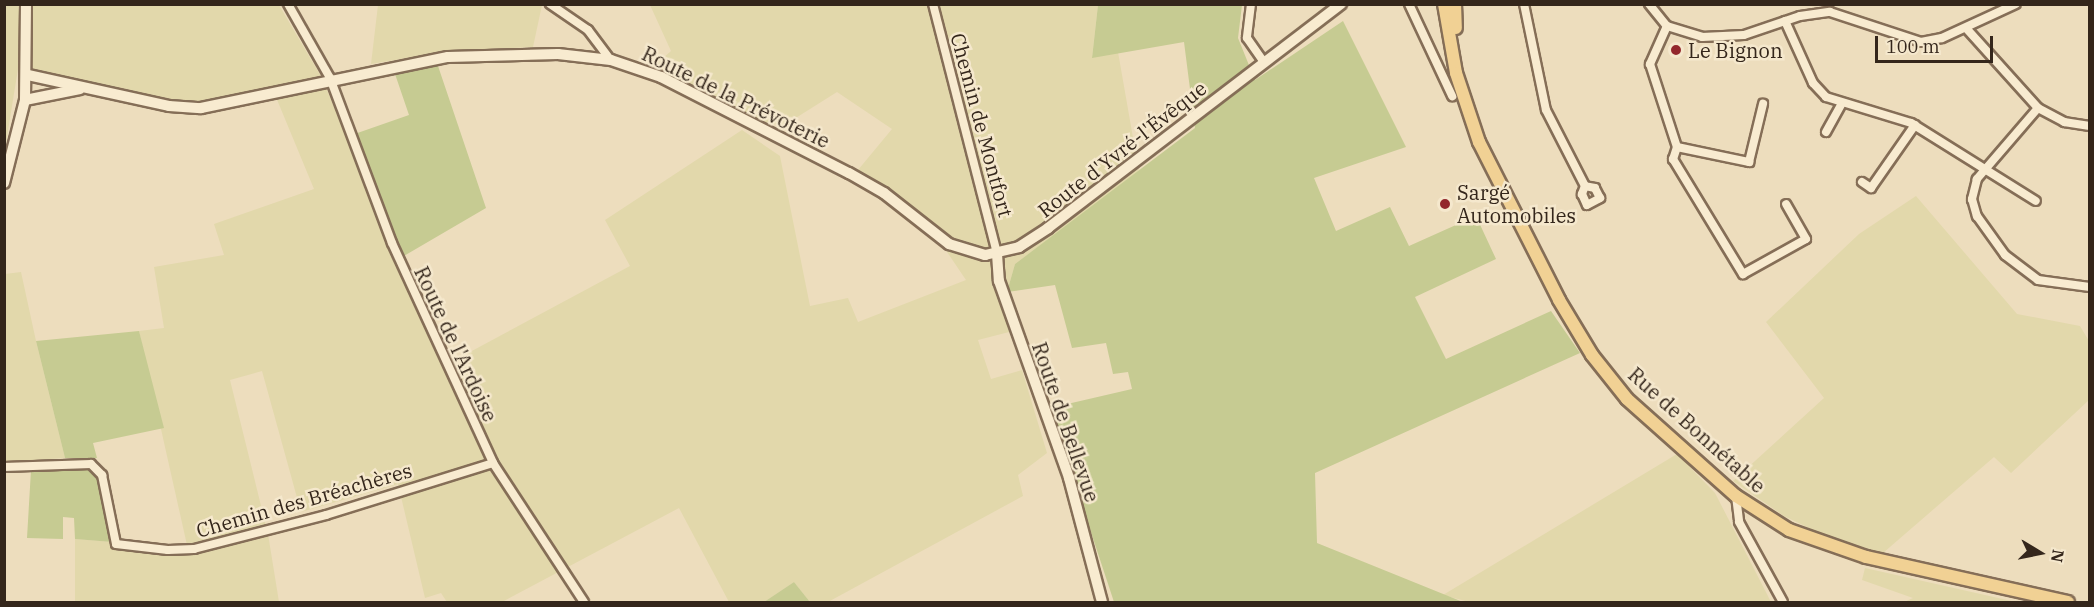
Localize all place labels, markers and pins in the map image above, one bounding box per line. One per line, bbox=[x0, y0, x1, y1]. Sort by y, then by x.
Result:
place label: Le Bignon bbox=[1688, 38, 1783, 62]
marker: Le Bignon bbox=[1669, 43, 1683, 57]
place label: Sargé Automobiles bbox=[1457, 180, 1576, 227]
marker: Sargé Automobiles bbox=[1438, 197, 1452, 211]

